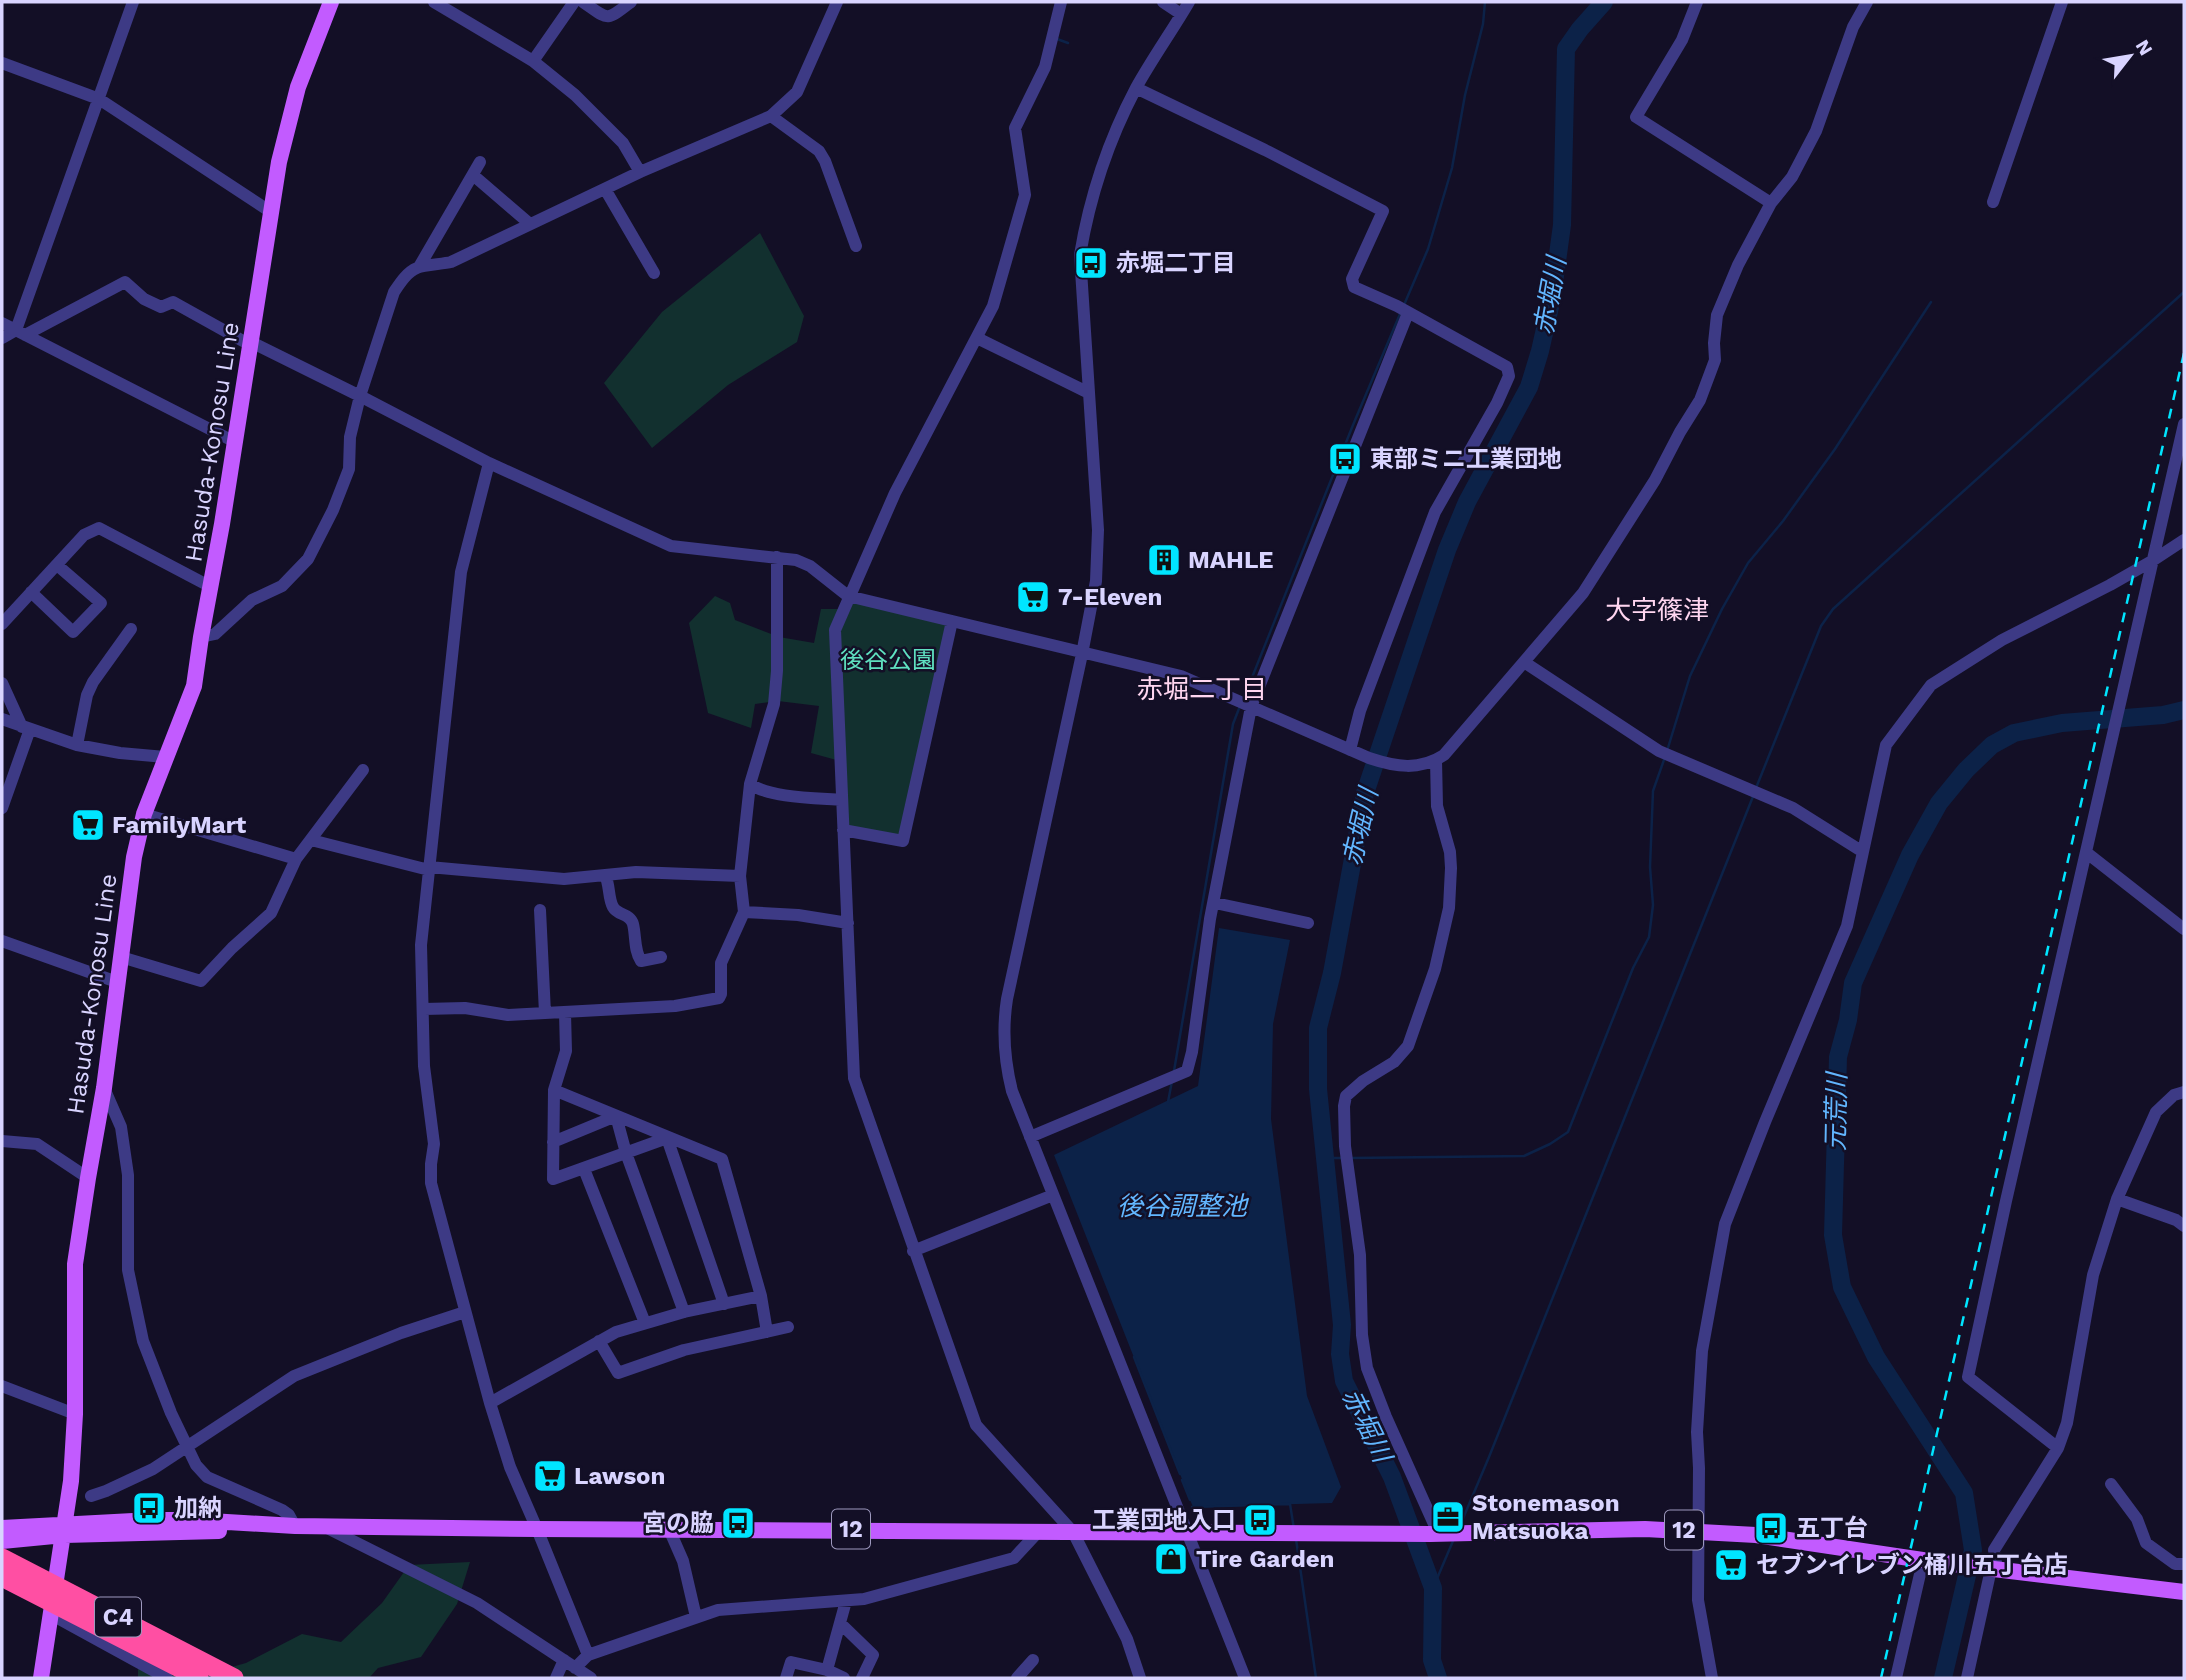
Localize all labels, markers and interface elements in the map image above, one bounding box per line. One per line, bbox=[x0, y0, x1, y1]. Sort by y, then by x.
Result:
north arrow bbox=[2095, 21, 2165, 91]
text: N bbox=[2131, 36, 2158, 59]
bus stop icon: 赤堀二丁目 bbox=[1072, 244, 1110, 282]
place label: 赤堀二丁目 bbox=[1116, 249, 1236, 277]
water label: 赤堀川 bbox=[1528, 252, 1572, 337]
street label: Hasuda-Konosu Line bbox=[179, 320, 245, 564]
bus stop icon: 東部ミニ工業団地 bbox=[1326, 440, 1364, 478]
place label: 東部ミニ工業団地 bbox=[1370, 445, 1562, 473]
building icon: MAHLE bbox=[1145, 541, 1183, 579]
place label: MAHLE bbox=[1188, 546, 1274, 574]
supermarket icon: 7-Eleven bbox=[1014, 578, 1052, 616]
place label: 7-Eleven bbox=[1058, 583, 1162, 611]
district label: 大字篠津 bbox=[1605, 595, 1709, 625]
park label: 後谷公園 bbox=[840, 646, 936, 674]
district label: 赤堀二丁目 bbox=[1137, 674, 1267, 704]
water label: 赤堀川 bbox=[1337, 783, 1384, 868]
supermarket icon: FamilyMart bbox=[69, 806, 107, 844]
place label: FamilyMart bbox=[112, 811, 247, 839]
street label: Hasuda-Konosu Line bbox=[61, 872, 123, 1116]
water label: 元荒川 bbox=[1820, 1070, 1852, 1151]
water label: 後谷調整池 bbox=[1117, 1191, 1250, 1221]
water label: 赤堀川 bbox=[1336, 1383, 1399, 1469]
supermarket icon: Lawson bbox=[531, 1457, 569, 1495]
place label: Lawson bbox=[574, 1462, 665, 1490]
bus stop icon: 加納 bbox=[130, 1489, 168, 1527]
place label: Stonemason Matsuoka bbox=[1472, 1489, 1620, 1545]
place label: 加納 bbox=[174, 1494, 222, 1522]
office icon: Stonemason Matsuoka bbox=[1429, 1498, 1467, 1536]
bus stop icon: 工業団地入口 bbox=[1241, 1501, 1279, 1539]
bus stop icon: 宮の脇 bbox=[719, 1504, 757, 1542]
place label: 工業団地入口 bbox=[1092, 1506, 1236, 1534]
place label: 宮の脇 bbox=[642, 1509, 714, 1537]
bus stop icon: 五丁台 bbox=[1752, 1509, 1790, 1547]
road number: 12 bbox=[832, 1510, 870, 1548]
road number: 12 bbox=[1665, 1511, 1703, 1550]
place label: 五丁台 bbox=[1796, 1514, 1868, 1542]
shop icon: Tire Garden bbox=[1152, 1540, 1190, 1578]
place label: Tire Garden bbox=[1196, 1545, 1335, 1573]
supermarket icon: セブンイレブン桶川五丁台店 bbox=[1712, 1546, 1750, 1584]
place label: セブンイレブン桶川五丁台店 bbox=[1756, 1551, 2068, 1579]
road number: C4 bbox=[95, 1598, 141, 1636]

